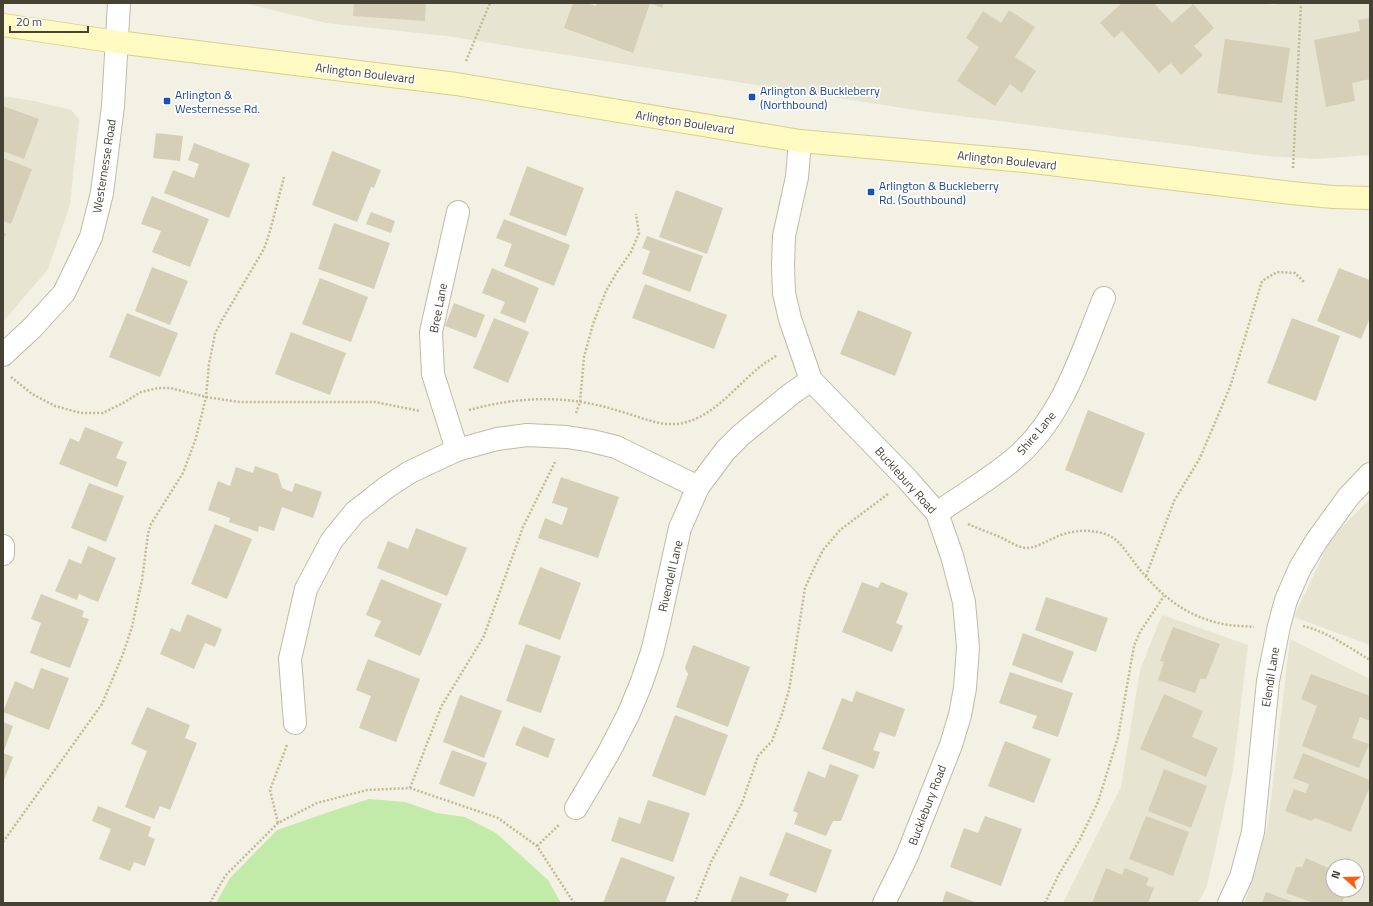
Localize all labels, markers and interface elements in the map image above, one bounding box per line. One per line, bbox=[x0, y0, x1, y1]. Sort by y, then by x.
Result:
scale bar bbox=[10, 8, 88, 34]
text: 20 m bbox=[16, 12, 42, 31]
street label: Arlington Boulevard bbox=[314, 57, 416, 89]
place label: Arlington & Buckleberry (Northbound) bbox=[760, 81, 880, 114]
place label: Arlington & Westernesse Rd. bbox=[175, 85, 260, 118]
marker: Arlington & Buckleberry (Northbound) bbox=[747, 92, 757, 102]
marker: Arlington & Westernesse Rd. bbox=[162, 96, 172, 106]
street label: Arlington Boulevard bbox=[634, 105, 736, 139]
street label: Westernesse Road bbox=[87, 118, 121, 214]
street label: Arlington Boulevard bbox=[956, 145, 1058, 175]
place label: Arlington & Buckleberry Rd. (Southbound) bbox=[879, 176, 999, 209]
marker: Arlington & Buckleberry Rd. (Southbound) bbox=[866, 187, 876, 197]
street label: Bree Lane bbox=[424, 281, 452, 335]
street label: Shire Lane bbox=[1012, 407, 1060, 459]
street label: Bucklebury Road bbox=[871, 442, 941, 518]
street label: Rivendell Lane bbox=[653, 538, 687, 614]
street label: Elendil Lane bbox=[1256, 646, 1284, 708]
street label: Bucklebury Road bbox=[903, 762, 951, 848]
north arrow bbox=[1325, 858, 1365, 898]
text: N bbox=[1327, 868, 1344, 881]

